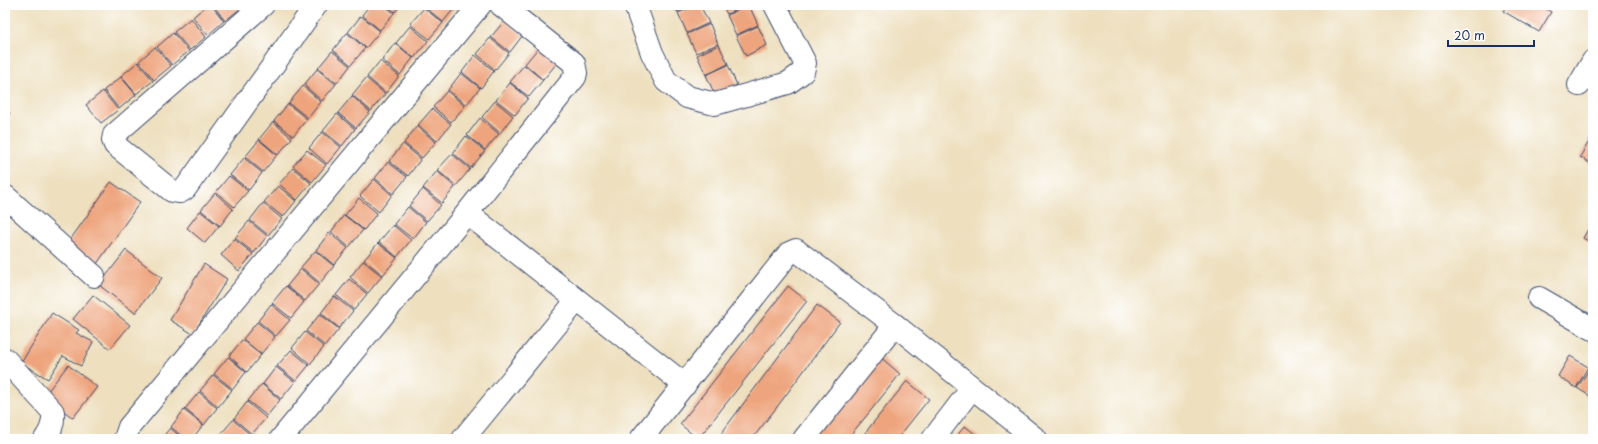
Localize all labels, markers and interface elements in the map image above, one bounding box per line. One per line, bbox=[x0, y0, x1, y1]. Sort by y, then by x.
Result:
scale bar bbox=[1448, 22, 1534, 48]
text: 20 m bbox=[1454, 26, 1485, 44]

